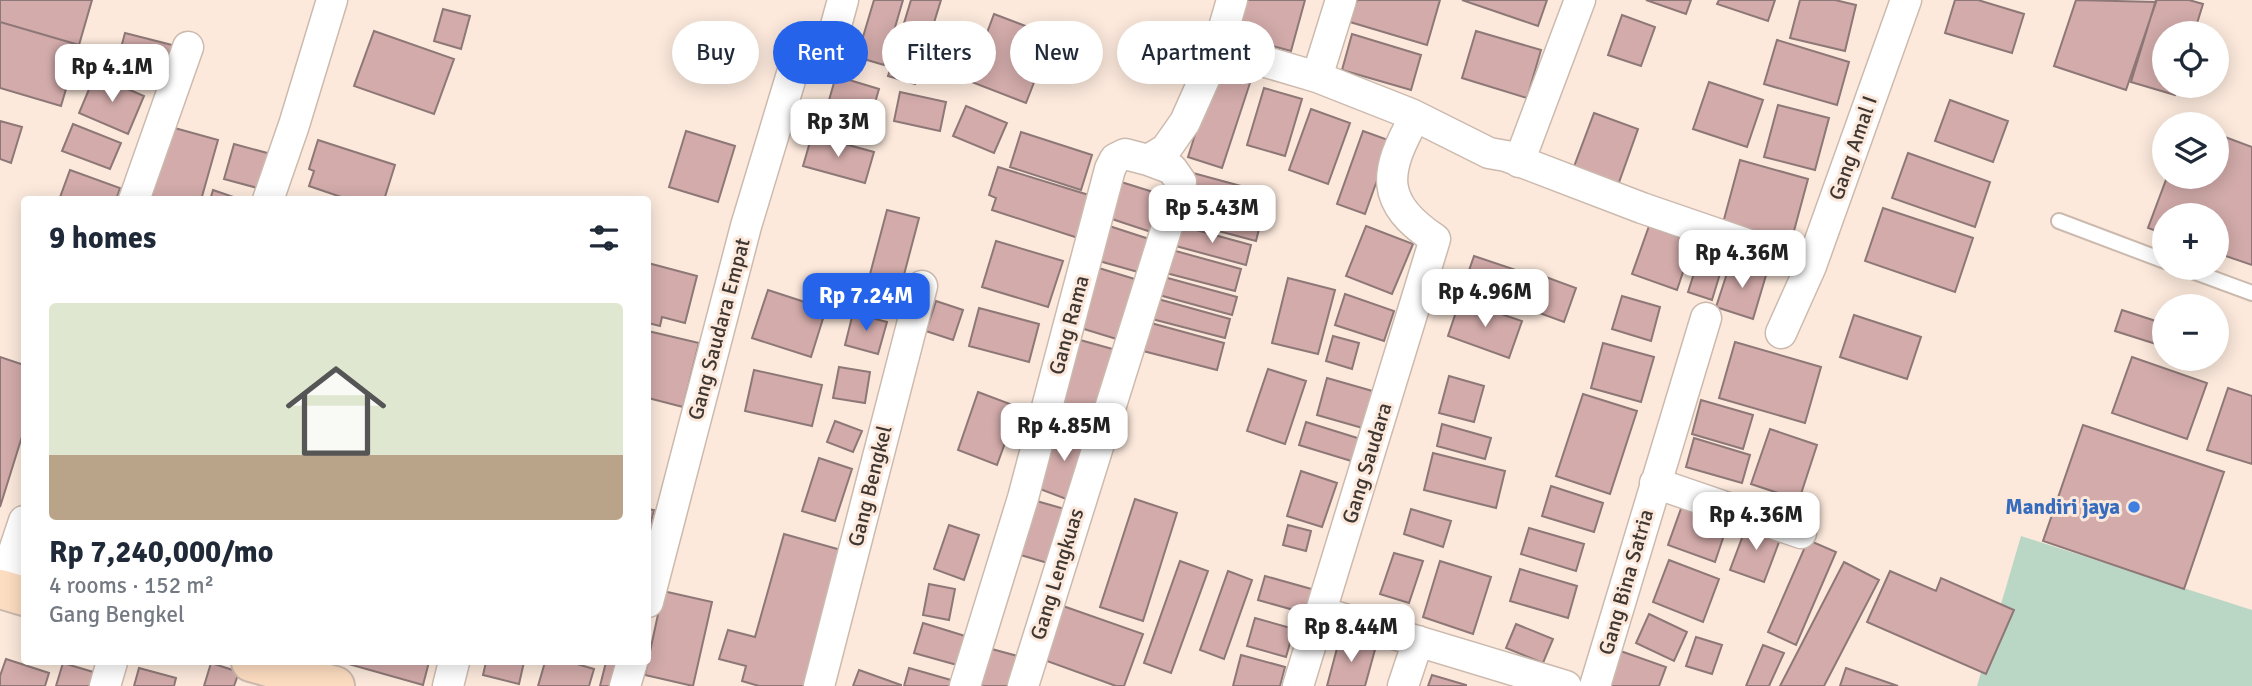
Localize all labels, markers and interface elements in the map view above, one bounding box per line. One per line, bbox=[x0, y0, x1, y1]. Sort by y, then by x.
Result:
chip: Buy bbox=[672, 21, 759, 84]
chip: Rent bbox=[773, 21, 868, 84]
chip: Filters bbox=[882, 21, 996, 84]
chip: New bbox=[1010, 21, 1103, 84]
chip: Apartment bbox=[1117, 21, 1275, 84]
map controls bbox=[2152, 21, 2229, 371]
button: locate bbox=[2152, 21, 2229, 98]
pin: Rp 4.1M bbox=[47, 44, 177, 104]
text: Rp 4.1M bbox=[71, 52, 153, 81]
street label: Gang Amal I bbox=[1823, 92, 1883, 204]
pin: Rp 3M bbox=[789, 100, 887, 159]
text: Rp 3M bbox=[806, 107, 870, 136]
button: layers bbox=[2152, 112, 2229, 189]
pin: Rp 5.43M bbox=[1140, 186, 1284, 245]
text: Rp 5.43M bbox=[1165, 193, 1259, 222]
button: + bbox=[2152, 203, 2229, 280]
icon: filters bbox=[585, 219, 623, 257]
text: 9 homes bbox=[49, 220, 156, 257]
pin: Rp 4.36M bbox=[1670, 230, 1814, 290]
street label: Gang Saudara Empat bbox=[682, 235, 756, 423]
text: Rp 4.36M bbox=[1695, 238, 1789, 267]
pin: Rp 4.96M bbox=[1413, 270, 1557, 329]
street label: Gang Rama bbox=[1043, 272, 1095, 378]
pin: Rp 7.24M bbox=[794, 274, 938, 333]
text: Rp 4.96M bbox=[1438, 277, 1532, 306]
text: Rp 7.24M bbox=[819, 281, 913, 310]
button: − bbox=[2152, 294, 2229, 371]
icon: home bbox=[273, 348, 399, 474]
street label: Gang Saudara bbox=[1336, 399, 1398, 527]
pin: Rp 4.85M bbox=[992, 404, 1136, 463]
text: Rp 4.85M bbox=[1017, 411, 1111, 440]
street label: Gang Bengkel bbox=[842, 423, 898, 549]
pin: Rp 4.36M bbox=[1684, 492, 1828, 552]
place label: Mandiri jaya bbox=[2005, 494, 2120, 520]
marker: Mandiri jaya bbox=[2126, 499, 2142, 515]
text: Rp 4.36M bbox=[1709, 500, 1803, 529]
street label: Gang Lengkuas bbox=[1025, 505, 1089, 643]
street label: Gang Bina Satria bbox=[1593, 506, 1659, 658]
text: Rp 7,240,000/mo bbox=[49, 534, 273, 571]
text: 4 rooms · 152 m² bbox=[49, 571, 214, 600]
text: Gang Bengkel bbox=[49, 600, 185, 629]
pin: Rp 8.44M bbox=[1279, 604, 1423, 664]
text: Rp 8.44M bbox=[1304, 612, 1398, 641]

